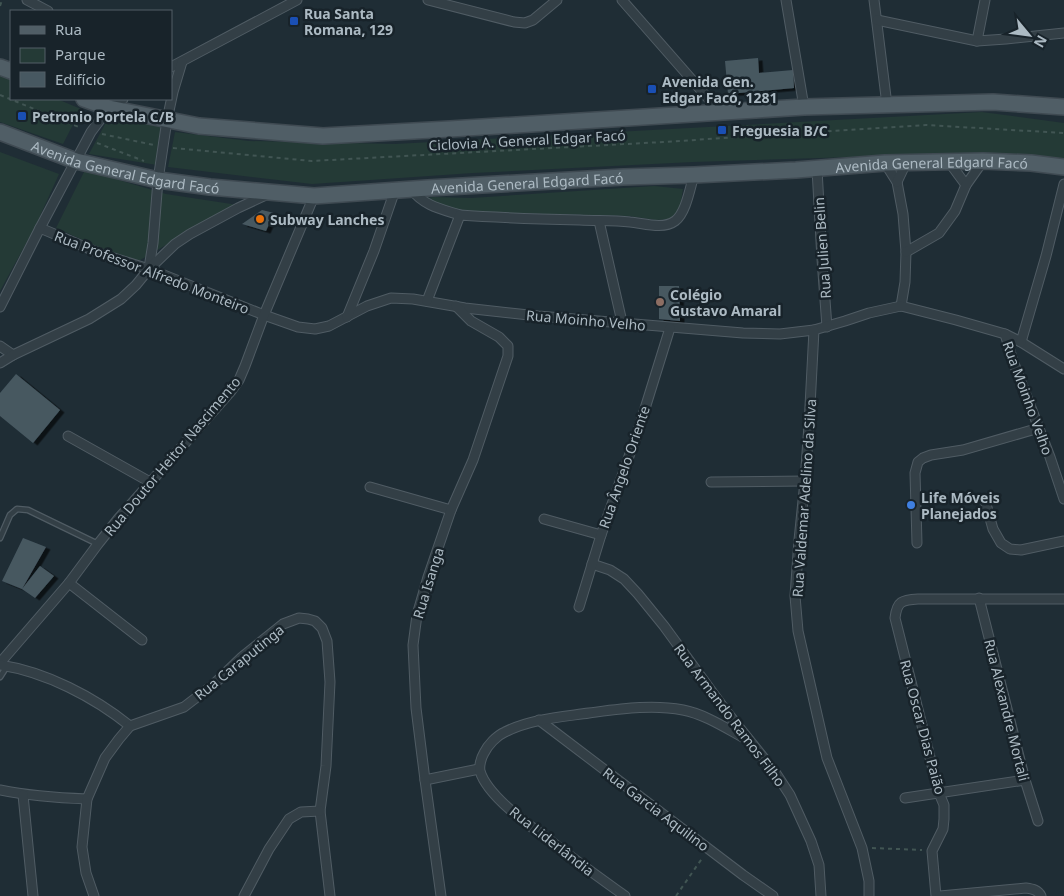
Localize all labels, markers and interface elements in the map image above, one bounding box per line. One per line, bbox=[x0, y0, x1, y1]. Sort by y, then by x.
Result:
place label: Rua Santa Romana, 129 bbox=[304, 4, 393, 39]
legend bbox=[10, 10, 172, 100]
north arrow bbox=[1004, 10, 1054, 60]
marker: Rua Santa Romana, 129 bbox=[288, 15, 300, 27]
text: Rua bbox=[55, 19, 82, 39]
text: N bbox=[1030, 32, 1052, 51]
text: Parque bbox=[55, 44, 105, 64]
text: Edifício bbox=[55, 69, 106, 89]
place label: Avenida Gen. Edgar Facó, 1281 bbox=[662, 72, 778, 107]
marker: Avenida Gen. Edgar Facó, 1281 bbox=[646, 83, 658, 95]
place label: Petronio Portela C/B bbox=[32, 107, 174, 126]
marker: Petronio Portela C/B bbox=[16, 110, 28, 122]
place label: Freguesia B/C bbox=[732, 121, 828, 140]
marker: Freguesia B/C bbox=[716, 124, 728, 136]
street label: Ciclovia A. General Edgar Facó bbox=[428, 125, 626, 155]
street label: Avenida General Edgard Facó bbox=[29, 135, 220, 197]
street label: Avenida General Edgard Facó bbox=[835, 151, 1028, 176]
street label: Avenida General Edgard Facó bbox=[430, 167, 624, 197]
street label: Rua Julien Belin bbox=[809, 197, 835, 299]
place label: Subway Lanches bbox=[270, 210, 384, 229]
marker: Subway Lanches bbox=[254, 213, 266, 225]
street label: Rua Professor Alfredo Monteiro bbox=[52, 226, 252, 318]
place label: Colégio Gustavo Amaral bbox=[670, 285, 781, 320]
marker: Colégio Gustavo Amaral bbox=[654, 296, 666, 308]
street label: Rua Moinho Velho bbox=[525, 305, 647, 335]
street label: Rua Moinho Velho bbox=[999, 338, 1057, 458]
street label: Rua Doutor Heitor Nascimento bbox=[100, 372, 244, 540]
street label: Rua Valdemar Adelino da Silva bbox=[788, 398, 820, 598]
street label: Rua Ângelo Oriente bbox=[594, 403, 654, 531]
place label: Life Móveis Planejados bbox=[921, 488, 1000, 523]
marker: Life Móveis Planejados bbox=[905, 499, 917, 511]
street label: Rua Isanga bbox=[408, 545, 448, 621]
street label: Rua Caraputinga bbox=[190, 620, 288, 704]
street label: Rua Alexandre Mortali bbox=[980, 637, 1034, 783]
street label: Rua Armando Ramos Filho bbox=[670, 640, 790, 790]
street label: Rua Oscar Dias Paião bbox=[896, 658, 950, 796]
street label: Rua Garcia Aquilino bbox=[599, 763, 713, 855]
street label: Rua Liderlândia bbox=[506, 802, 598, 880]

